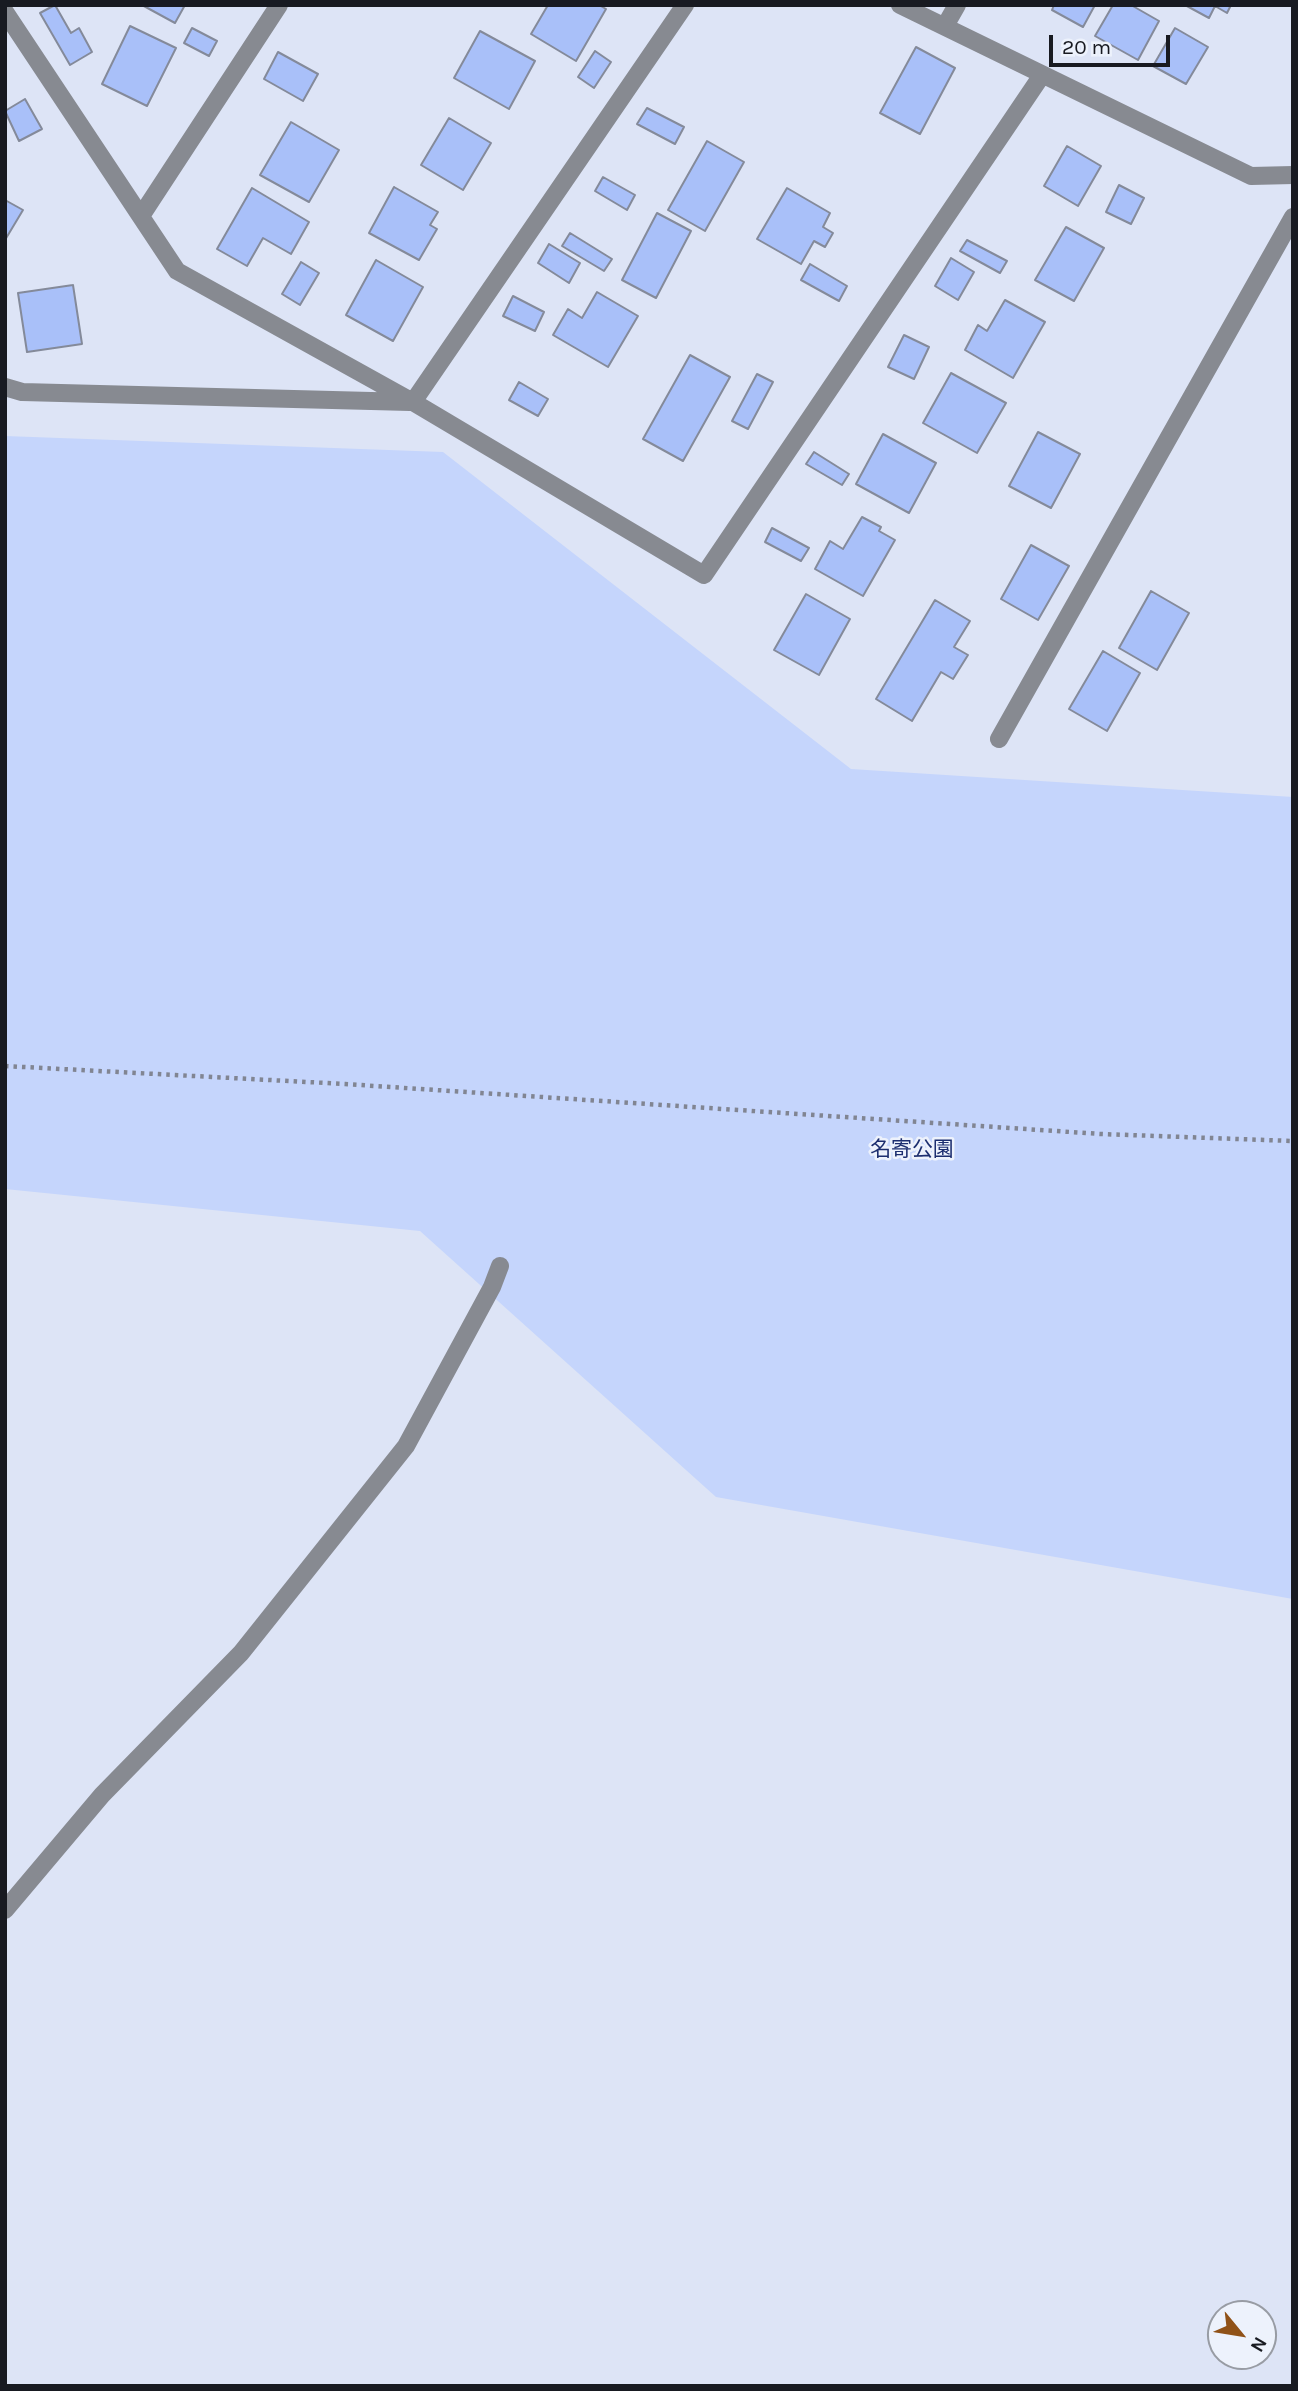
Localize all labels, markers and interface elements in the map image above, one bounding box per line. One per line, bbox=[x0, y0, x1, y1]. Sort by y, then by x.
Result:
scale bar bbox=[1053, 21, 1174, 65]
text: 20 m bbox=[1062, 35, 1111, 59]
park label: 名寄公園 bbox=[870, 1137, 954, 1163]
north arrow bbox=[1207, 2300, 1277, 2370]
text: N bbox=[1246, 2333, 1271, 2356]

